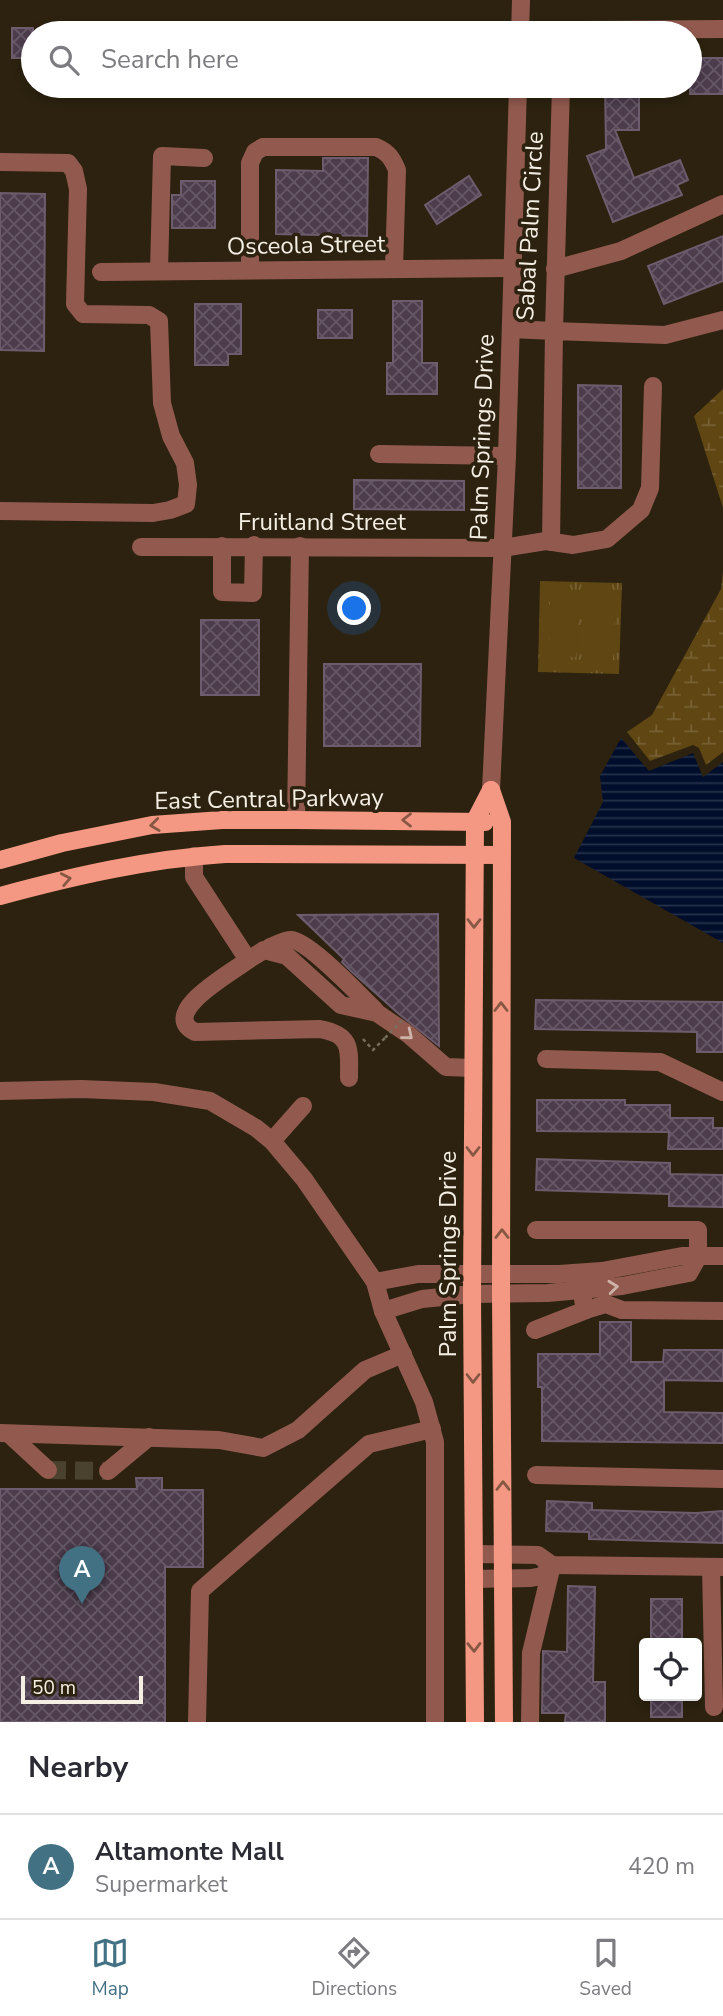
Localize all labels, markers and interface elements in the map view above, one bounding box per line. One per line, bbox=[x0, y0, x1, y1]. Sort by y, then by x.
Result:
search box bbox=[21, 21, 702, 98]
icon: search bbox=[45, 41, 83, 79]
text: Search here bbox=[101, 42, 239, 77]
street label: Sabal Palm Circle bbox=[509, 130, 551, 322]
street label: Osceola Street bbox=[227, 228, 386, 262]
street label: Palm Springs Drive bbox=[462, 333, 502, 541]
street label: Fruitland Street bbox=[238, 506, 407, 538]
your location bbox=[337, 591, 371, 625]
street label: East Central Parkway bbox=[154, 781, 385, 817]
one-way arrow bbox=[401, 813, 412, 828]
one-way arrow bbox=[149, 818, 161, 833]
one-way arrow bbox=[60, 872, 72, 887]
one-way arrow bbox=[466, 919, 482, 929]
one-way arrow bbox=[493, 1001, 509, 1012]
one-way arrow bbox=[401, 1027, 413, 1040]
one-way arrow bbox=[465, 1146, 481, 1157]
street label: Palm Springs Drive bbox=[432, 1151, 464, 1357]
one-way arrow bbox=[494, 1229, 510, 1239]
one-way arrow bbox=[607, 1279, 619, 1294]
one-way arrow bbox=[465, 1373, 480, 1384]
one-way arrow bbox=[495, 1481, 511, 1491]
pin: A bbox=[59, 1546, 105, 1604]
map controls bbox=[639, 1638, 702, 1701]
button: locate bbox=[639, 1638, 702, 1701]
one-way arrow bbox=[466, 1642, 482, 1653]
scale bar bbox=[21, 1673, 144, 1705]
text: 50 m bbox=[32, 1675, 76, 1701]
text: Nearby bbox=[28, 1747, 128, 1788]
text: Altamonte Mall bbox=[95, 1834, 284, 1869]
text: A bbox=[42, 1851, 60, 1882]
text: 420 m bbox=[628, 1851, 695, 1882]
text: Supermarket bbox=[95, 1869, 228, 1900]
tab: Map bbox=[91, 1934, 129, 2002]
tab: Directions bbox=[311, 1934, 397, 2002]
tab: Saved bbox=[579, 1934, 632, 2002]

